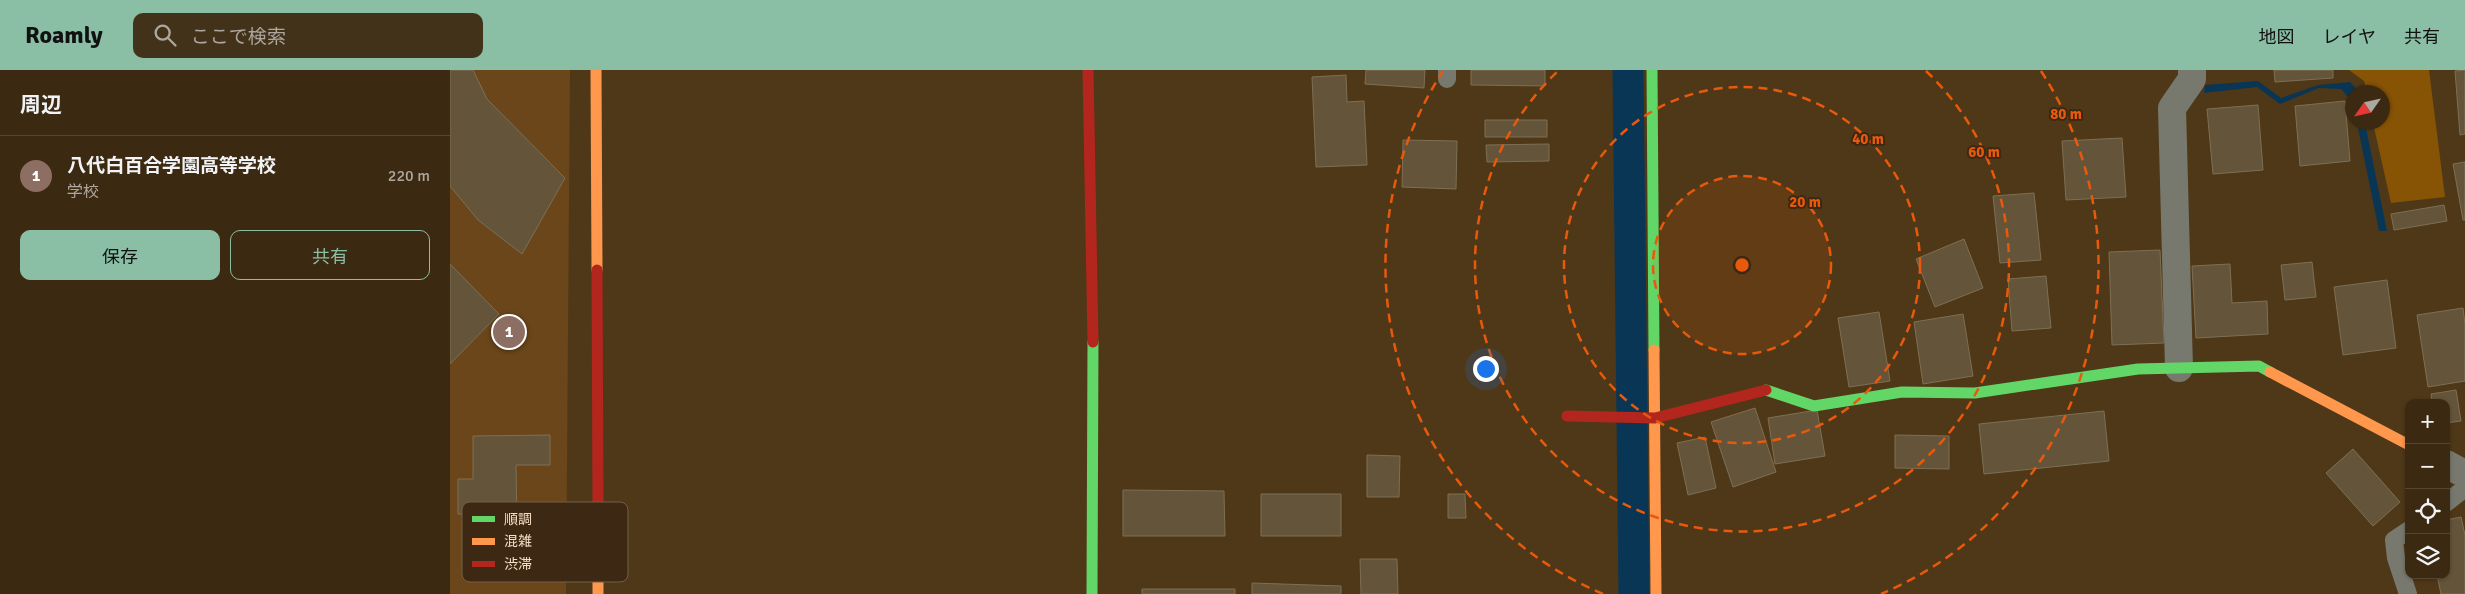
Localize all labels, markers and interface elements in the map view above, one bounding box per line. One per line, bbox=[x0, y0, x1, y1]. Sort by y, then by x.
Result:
search box bbox=[133, 13, 483, 58]
text: Roamly bbox=[25, 20, 103, 50]
icon: search bbox=[151, 21, 179, 49]
text: ここで検索 bbox=[191, 25, 286, 49]
text: 地図 bbox=[2259, 26, 2295, 48]
text: レイヤ bbox=[2323, 26, 2376, 48]
text: 共有 bbox=[2404, 26, 2440, 48]
north arrow bbox=[2345, 85, 2390, 130]
text: 周辺 bbox=[20, 92, 62, 118]
text: 80 m bbox=[2050, 105, 2082, 123]
text: 40 m bbox=[1852, 130, 1884, 148]
text: 60 m bbox=[1968, 143, 2000, 161]
text: 八代白百合学園高等学校 bbox=[67, 154, 276, 178]
text: 1 bbox=[32, 166, 40, 186]
text: 220 m bbox=[388, 166, 430, 186]
text: 学校 bbox=[67, 182, 99, 202]
text: 20 m bbox=[1789, 193, 1821, 211]
button: 保存 bbox=[20, 230, 220, 280]
button: 共有 bbox=[230, 230, 430, 280]
centre of rings bbox=[1733, 256, 1751, 274]
pin: 1 bbox=[493, 313, 525, 351]
your location bbox=[1473, 356, 1499, 382]
map controls bbox=[2405, 399, 2450, 579]
button: + bbox=[2405, 399, 2450, 444]
button: − bbox=[2405, 444, 2450, 489]
button: locate bbox=[2405, 489, 2450, 534]
legend bbox=[462, 502, 628, 582]
text: 順調 bbox=[504, 511, 532, 528]
text: 混雑 bbox=[504, 533, 532, 550]
button: layers bbox=[2405, 534, 2450, 579]
text: 渋滞 bbox=[504, 556, 532, 573]

